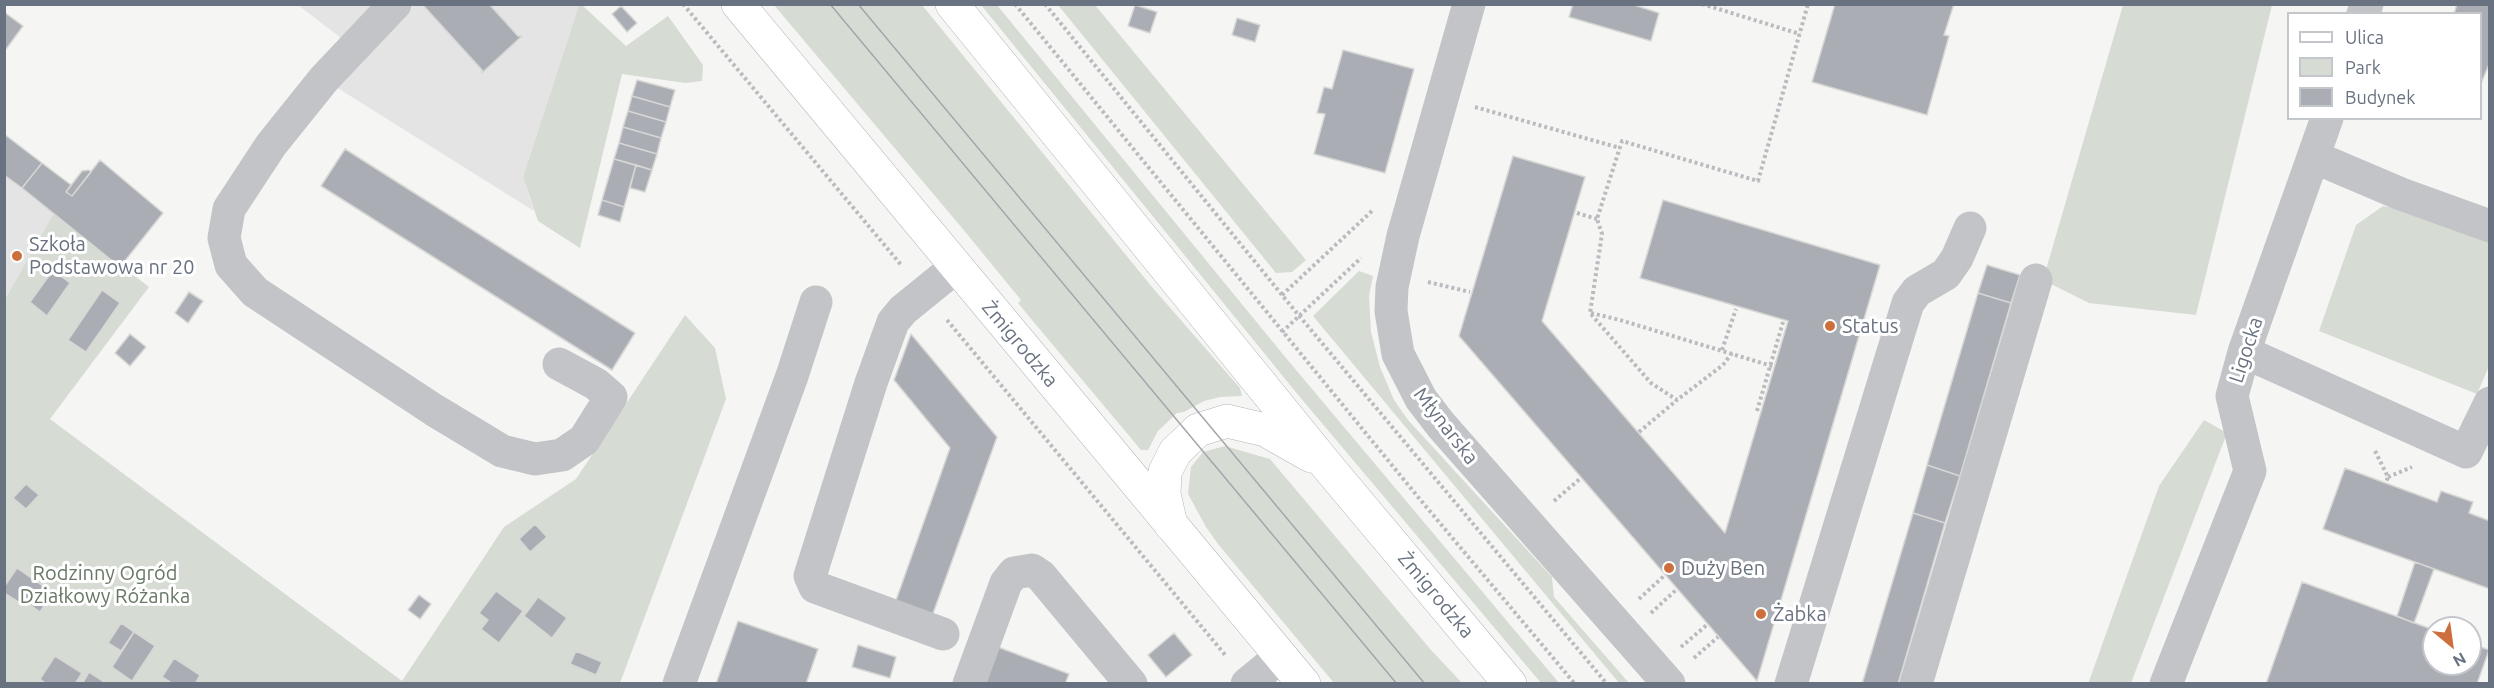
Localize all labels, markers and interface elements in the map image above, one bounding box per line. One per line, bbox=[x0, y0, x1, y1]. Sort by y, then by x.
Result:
legend bbox=[2287, 12, 2482, 120]
text: Ulica bbox=[2345, 27, 2384, 47]
text: Park bbox=[2345, 57, 2381, 77]
text: Budynek bbox=[2345, 87, 2415, 107]
place label: Szkoła Podstawowa nr 20 bbox=[29, 232, 195, 279]
marker: Szkoła Podstawowa nr 20 bbox=[10, 249, 24, 263]
street label: Żmigrodzka bbox=[977, 296, 1063, 392]
place label: Status bbox=[1842, 314, 1899, 338]
street label: Ligocka bbox=[2224, 314, 2268, 386]
marker: Status bbox=[1823, 319, 1837, 333]
street label: Młynarska bbox=[1409, 383, 1483, 469]
street label: Żmigrodzka bbox=[1393, 547, 1479, 643]
place label: Duży Ben bbox=[1681, 556, 1765, 580]
park label: Rodzinny Ogród Działkowy Różanka bbox=[20, 561, 190, 608]
marker: Duży Ben bbox=[1662, 561, 1676, 575]
place label: Żabka bbox=[1773, 602, 1827, 626]
marker: Żabka bbox=[1754, 607, 1768, 621]
north arrow bbox=[2422, 616, 2482, 676]
text: N bbox=[2450, 649, 2469, 671]

